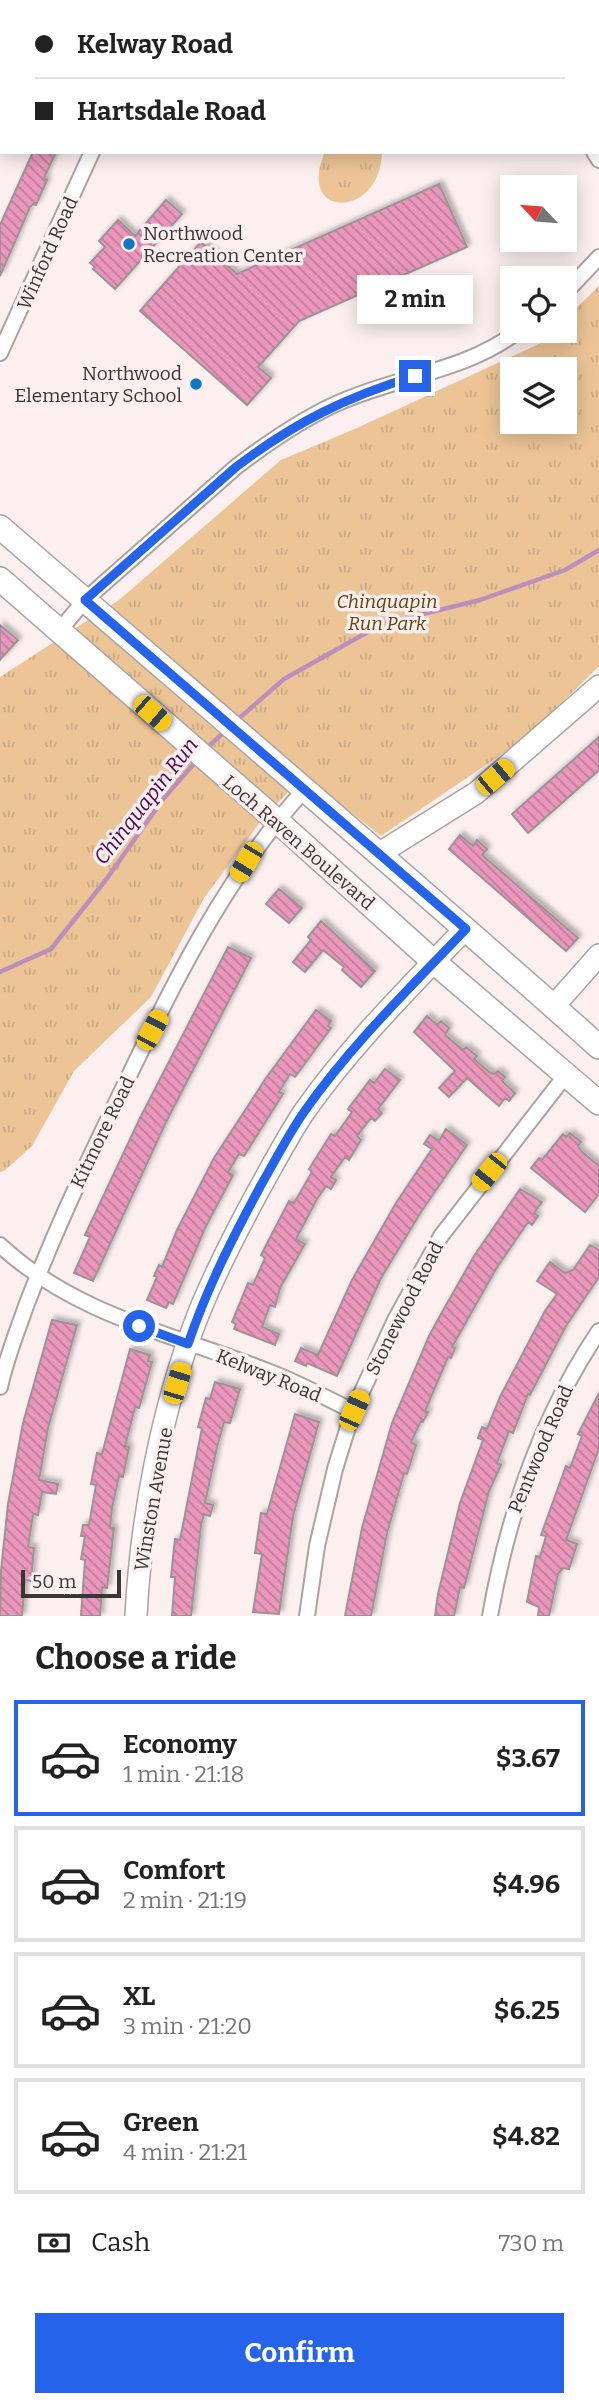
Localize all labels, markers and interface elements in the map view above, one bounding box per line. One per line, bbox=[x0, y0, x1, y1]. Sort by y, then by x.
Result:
text: Kelway Road bbox=[77, 29, 233, 60]
text: Hartsdale Road bbox=[77, 96, 266, 127]
north arrow bbox=[500, 175, 578, 252]
map controls bbox=[500, 175, 577, 434]
street label: Winford Road bbox=[12, 193, 83, 313]
place label: Northwood Recreation Center bbox=[143, 222, 303, 267]
marker: Northwood Recreation Center bbox=[121, 236, 137, 252]
button: locate bbox=[500, 266, 577, 343]
callout: 2 min bbox=[357, 274, 473, 324]
text: 2 min bbox=[384, 285, 446, 313]
button: layers bbox=[500, 357, 577, 434]
route end bbox=[399, 360, 431, 392]
place label: Northwood Elementary School bbox=[15, 362, 182, 407]
marker: Northwood Elementary School bbox=[188, 376, 204, 392]
park label: Chinquapin Run Park bbox=[337, 590, 437, 635]
car bbox=[130, 691, 175, 735]
water label: Chinquapin Run bbox=[88, 732, 204, 870]
car bbox=[473, 755, 518, 799]
street label: Loch Raven Boulevard bbox=[218, 770, 379, 915]
car bbox=[227, 839, 266, 885]
car bbox=[133, 1007, 172, 1053]
street label: Kitmore Road bbox=[65, 1073, 139, 1192]
car bbox=[468, 1149, 511, 1195]
street label: Stonewood Road bbox=[361, 1237, 448, 1379]
route start bbox=[123, 1310, 155, 1342]
street label: Kelway Road bbox=[213, 1344, 325, 1407]
car bbox=[161, 1360, 194, 1406]
street label: Pentwood Road bbox=[503, 1382, 578, 1517]
car bbox=[336, 1387, 373, 1433]
street label: Winston Avenue bbox=[130, 1425, 177, 1573]
scale bar bbox=[21, 1567, 121, 1599]
text: 50 m bbox=[32, 1570, 76, 1593]
text: Choose a ride bbox=[35, 1639, 236, 1677]
icon: car bbox=[39, 1727, 102, 1790]
text: Economy bbox=[123, 1729, 237, 1760]
text: $3.67 bbox=[496, 1743, 560, 1774]
text: 1 min · 21:18 bbox=[123, 1760, 244, 1788]
icon: car bbox=[39, 1853, 102, 1916]
text: Comfort bbox=[123, 1855, 226, 1886]
text: $4.96 bbox=[492, 1869, 560, 1900]
text: 2 min · 21:19 bbox=[123, 1886, 247, 1914]
icon: car bbox=[39, 1979, 102, 2042]
text: XL bbox=[123, 1981, 155, 2012]
text: $6.25 bbox=[494, 1995, 560, 2026]
text: 3 min · 21:20 bbox=[123, 2012, 252, 2040]
icon: car bbox=[39, 2105, 102, 2168]
text: Green bbox=[123, 2107, 199, 2138]
text: $4.82 bbox=[492, 2121, 560, 2152]
text: 4 min · 21:21 bbox=[123, 2138, 247, 2166]
icon: cash bbox=[35, 2224, 73, 2262]
text: Cash bbox=[91, 2227, 150, 2258]
text: 730 m bbox=[499, 2229, 564, 2257]
button: Confirm bbox=[35, 2313, 564, 2393]

